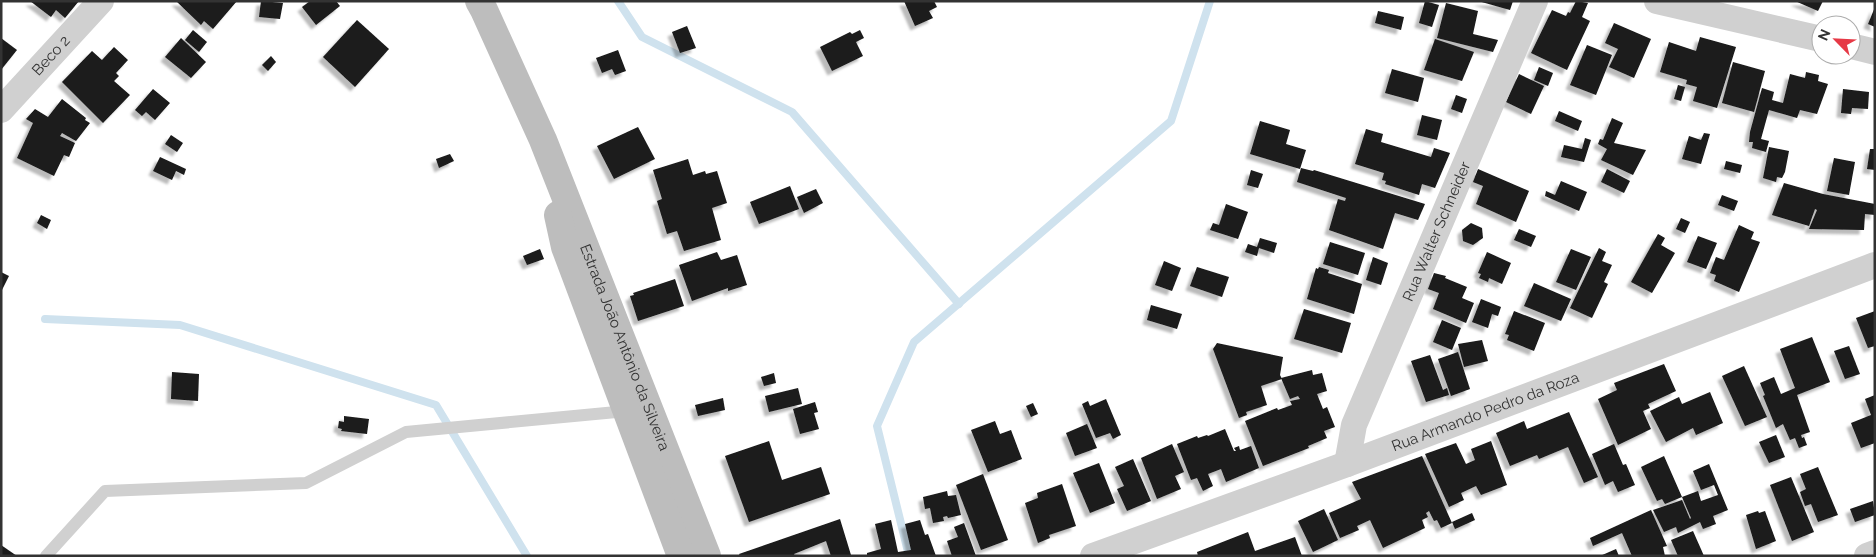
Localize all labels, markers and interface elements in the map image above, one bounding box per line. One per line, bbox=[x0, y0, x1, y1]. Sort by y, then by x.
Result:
north arrow bbox=[1811, 15, 1861, 65]
text: N bbox=[1815, 27, 1834, 43]
street label: Beco 2 bbox=[28, 32, 74, 79]
street label: Rua Walter Schneider bbox=[1399, 158, 1475, 304]
street label: Estrada João Antônio da Silveira bbox=[576, 242, 674, 453]
street label: Rua Armando Pedro da Roza bbox=[1389, 368, 1582, 455]

